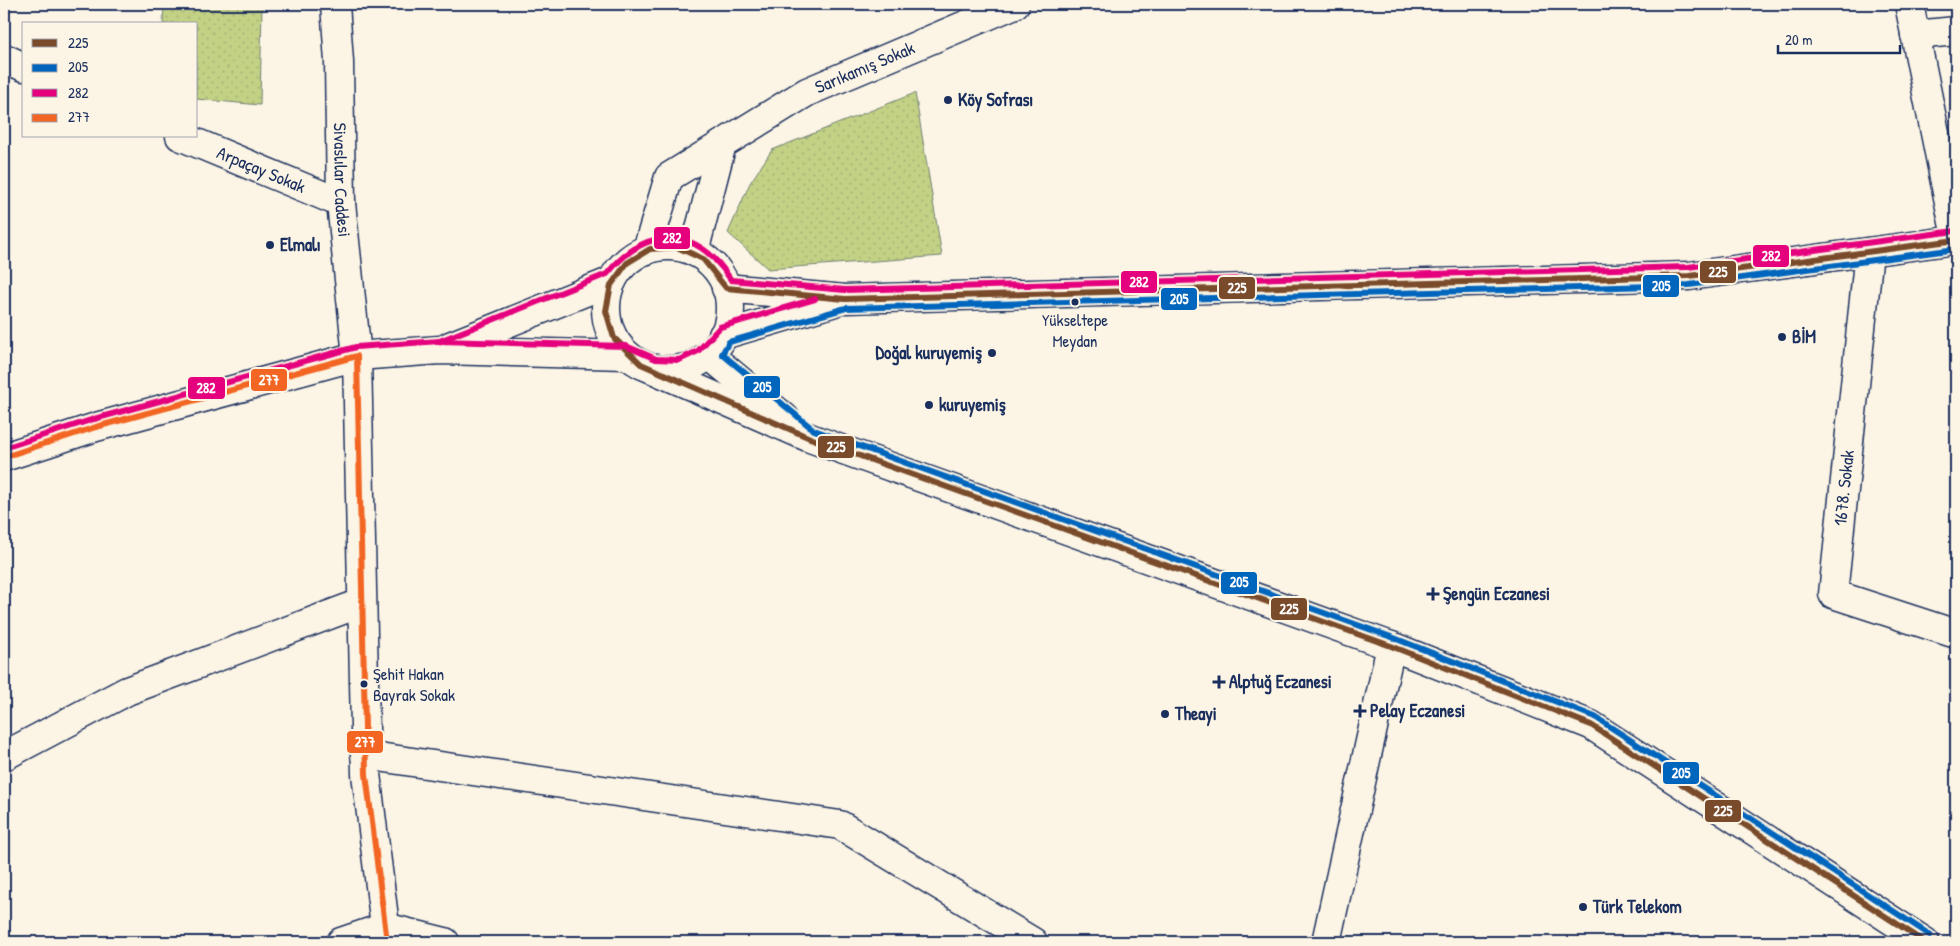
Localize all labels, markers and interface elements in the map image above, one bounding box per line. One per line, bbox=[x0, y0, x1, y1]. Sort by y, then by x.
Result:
legend bbox=[22, 22, 198, 138]
scale bar bbox=[1778, 22, 1900, 54]
text: 20 m bbox=[1785, 29, 1812, 50]
text: 225 bbox=[68, 32, 89, 53]
street label: Sarıkamış Sokak bbox=[811, 35, 919, 99]
text: 205 bbox=[68, 56, 89, 77]
text: 282 bbox=[68, 82, 89, 103]
place label: Köy Sofrası bbox=[958, 87, 1033, 113]
marker: Köy Sofrası bbox=[942, 94, 954, 106]
text: 277 bbox=[68, 106, 90, 127]
street label: Sivaslılar Caddesi bbox=[328, 122, 357, 238]
street label: Arpaçay Sokak bbox=[213, 140, 310, 199]
line badge: 282 bbox=[653, 226, 691, 250]
text: 282 bbox=[662, 228, 682, 247]
place label: Elmalı bbox=[280, 232, 321, 257]
marker: Elmalı bbox=[264, 239, 276, 251]
line badge: 282 bbox=[1752, 244, 1790, 268]
text: 282 bbox=[1761, 246, 1781, 265]
line badge: 225 bbox=[1699, 260, 1737, 284]
text: 225 bbox=[1708, 262, 1728, 281]
line badge: 282 bbox=[1120, 270, 1158, 294]
text: 282 bbox=[1129, 272, 1149, 291]
line badge: 205 bbox=[1642, 274, 1680, 298]
line badge: 225 bbox=[1218, 276, 1256, 300]
text: 205 bbox=[1652, 276, 1670, 295]
text: 225 bbox=[1227, 278, 1247, 297]
line badge: 205 bbox=[1160, 287, 1198, 311]
text: 205 bbox=[1170, 289, 1188, 308]
marker: Yükseltepe Meydan bbox=[1070, 297, 1080, 307]
place label: Yükseltepe Meydan bbox=[1042, 308, 1108, 352]
place label: BİM bbox=[1792, 324, 1816, 349]
marker: BİM bbox=[1776, 331, 1788, 343]
place label: Doğal kuruyemiş bbox=[875, 340, 982, 366]
marker: Doğal kuruyemiş bbox=[986, 347, 998, 359]
line badge: 277 bbox=[250, 368, 288, 392]
text: 277 bbox=[259, 370, 279, 389]
line badge: 205 bbox=[743, 375, 781, 399]
line badge: 282 bbox=[187, 376, 226, 400]
text: 205 bbox=[753, 377, 771, 396]
text: 282 bbox=[196, 378, 216, 397]
place label: kuruyemiş bbox=[939, 392, 1006, 418]
marker: kuruyemiş bbox=[923, 399, 935, 411]
line badge: 225 bbox=[817, 435, 855, 459]
text: 225 bbox=[826, 437, 846, 456]
street label: 1678. Sokak bbox=[1827, 448, 1860, 527]
line badge: 205 bbox=[1220, 571, 1258, 595]
text: 205 bbox=[1230, 572, 1248, 591]
place label: Şengün Eczanesi bbox=[1443, 581, 1550, 607]
marker: Şengün Eczanesi bbox=[1427, 588, 1439, 600]
line badge: 225 bbox=[1270, 597, 1308, 621]
text: 225 bbox=[1279, 599, 1299, 618]
place label: Şehit Hakan Bayrak Sokak bbox=[373, 662, 455, 706]
place label: Alptuğ Eczanesi bbox=[1229, 669, 1332, 695]
marker: Alptuğ Eczanesi bbox=[1213, 676, 1225, 688]
marker: Şehit Hakan Bayrak Sokak bbox=[359, 679, 369, 689]
place label: Pelay Eczanesi bbox=[1370, 698, 1465, 724]
place label: Theayi bbox=[1174, 701, 1217, 727]
marker: Pelay Eczanesi bbox=[1354, 705, 1366, 717]
marker: Theayi bbox=[1159, 708, 1171, 720]
line badge: 277 bbox=[346, 730, 384, 754]
text: 277 bbox=[355, 732, 375, 751]
line badge: 205 bbox=[1662, 761, 1700, 785]
text: 205 bbox=[1672, 763, 1690, 782]
line badge: 225 bbox=[1704, 799, 1742, 823]
text: 225 bbox=[1713, 801, 1733, 820]
place label: Türk Telekom bbox=[1592, 894, 1682, 919]
marker: Türk Telekom bbox=[1577, 901, 1589, 913]

